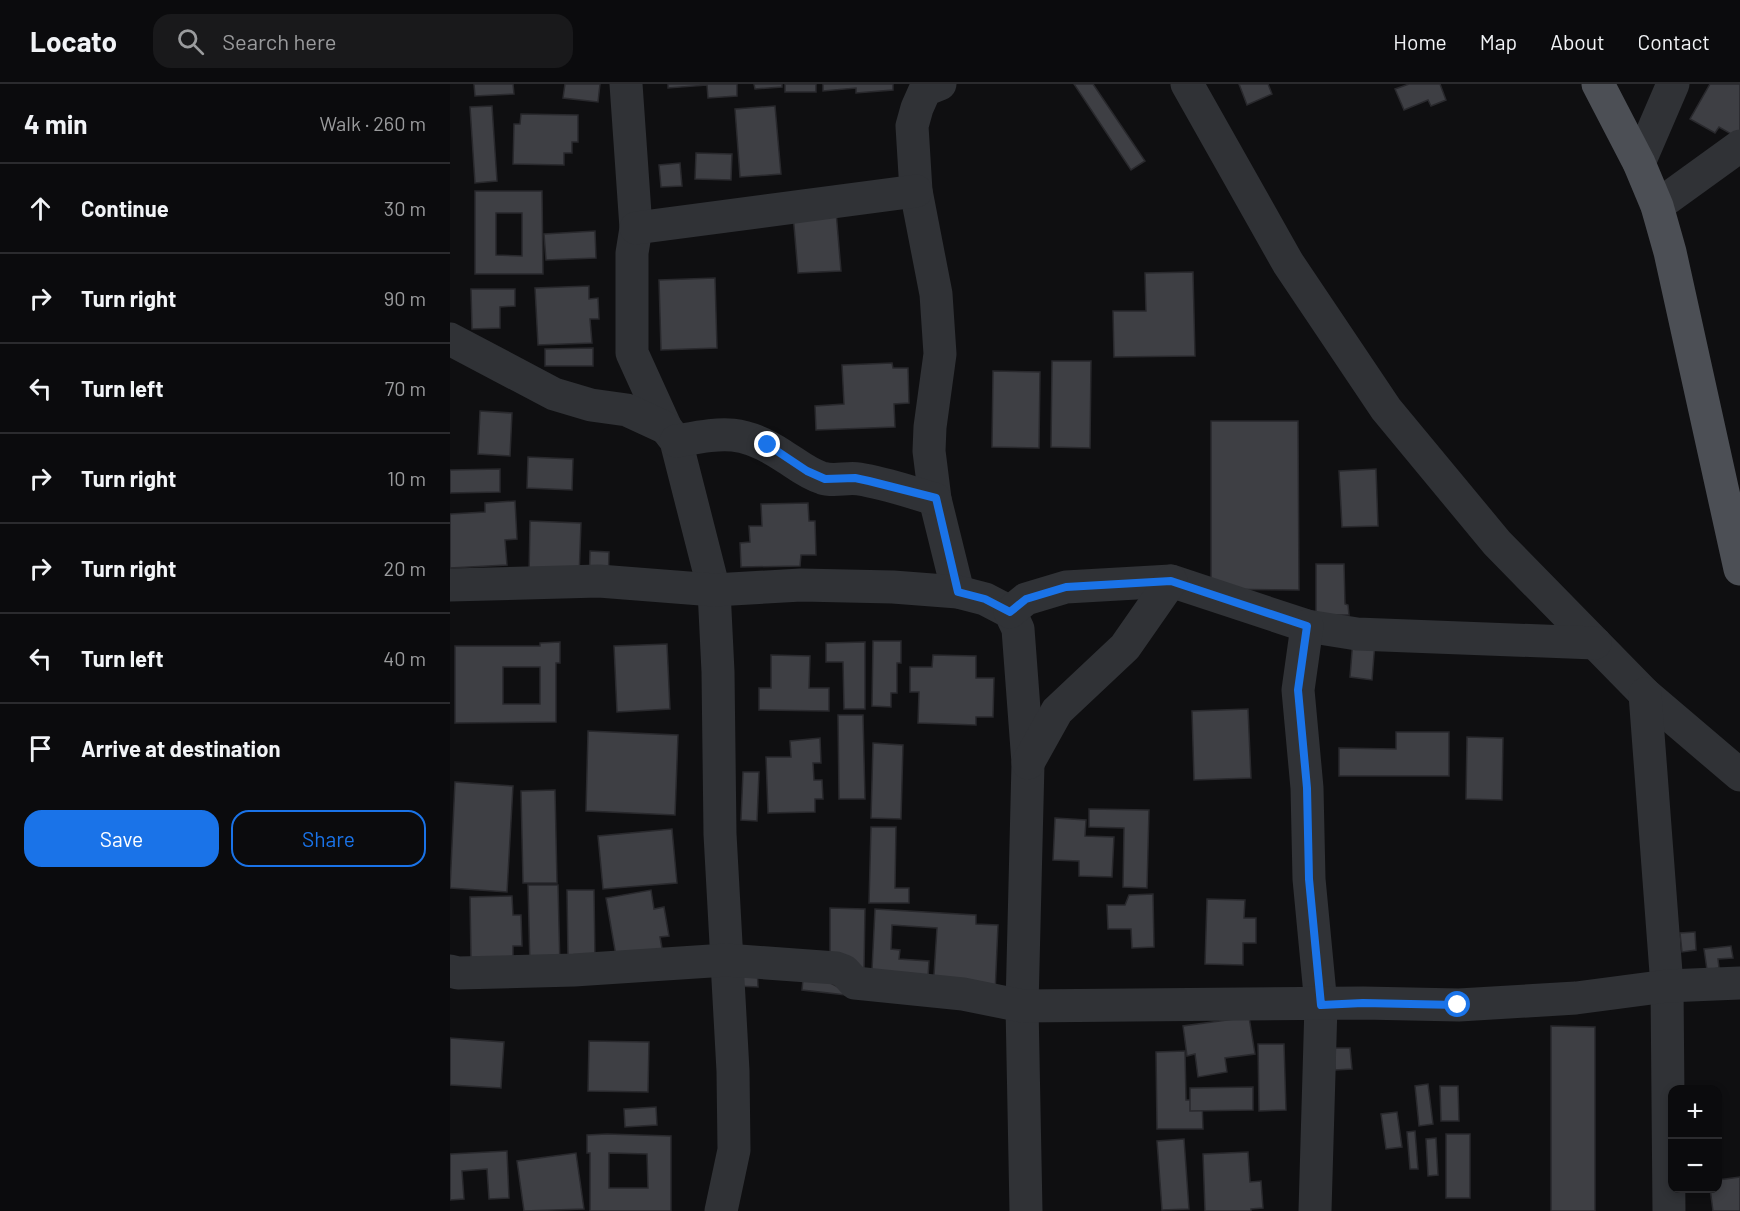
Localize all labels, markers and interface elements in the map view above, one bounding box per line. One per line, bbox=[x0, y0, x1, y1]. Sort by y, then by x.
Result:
search box bbox=[153, 14, 573, 68]
text: Locato bbox=[30, 24, 117, 58]
icon: search bbox=[174, 25, 207, 58]
text: Search here bbox=[222, 28, 337, 54]
text: Home bbox=[1393, 29, 1447, 54]
text: Map bbox=[1480, 29, 1517, 54]
text: About bbox=[1550, 29, 1605, 54]
text: Contact bbox=[1638, 29, 1710, 54]
text: 4 min bbox=[24, 108, 88, 139]
text: Walk · 260 m bbox=[319, 111, 426, 135]
icon: ahead bbox=[24, 192, 57, 225]
text: Continue bbox=[81, 195, 169, 221]
text: 30 m bbox=[384, 196, 426, 220]
icon: right bbox=[24, 282, 57, 315]
text: Turn right bbox=[81, 285, 176, 311]
text: 90 m bbox=[384, 286, 426, 310]
icon: left bbox=[24, 372, 57, 405]
text: Turn left bbox=[81, 375, 164, 401]
text: 70 m bbox=[385, 376, 426, 400]
route end bbox=[754, 431, 780, 457]
icon: right bbox=[24, 462, 57, 495]
text: Turn right bbox=[81, 465, 176, 491]
text: 10 m bbox=[387, 466, 426, 490]
icon: right bbox=[24, 552, 57, 585]
text: Turn right bbox=[81, 555, 176, 581]
text: 20 m bbox=[383, 556, 426, 580]
icon: left bbox=[24, 642, 57, 675]
text: Turn left bbox=[81, 645, 164, 671]
text: 40 m bbox=[383, 646, 426, 670]
icon: arrive bbox=[24, 732, 57, 765]
text: Arrive at destination bbox=[81, 735, 280, 761]
button: Save bbox=[24, 810, 219, 867]
button: Share bbox=[231, 810, 426, 867]
route start bbox=[1444, 991, 1470, 1017]
map controls bbox=[1668, 1085, 1722, 1193]
button: + bbox=[1668, 1085, 1722, 1139]
button: − bbox=[1668, 1139, 1722, 1193]

